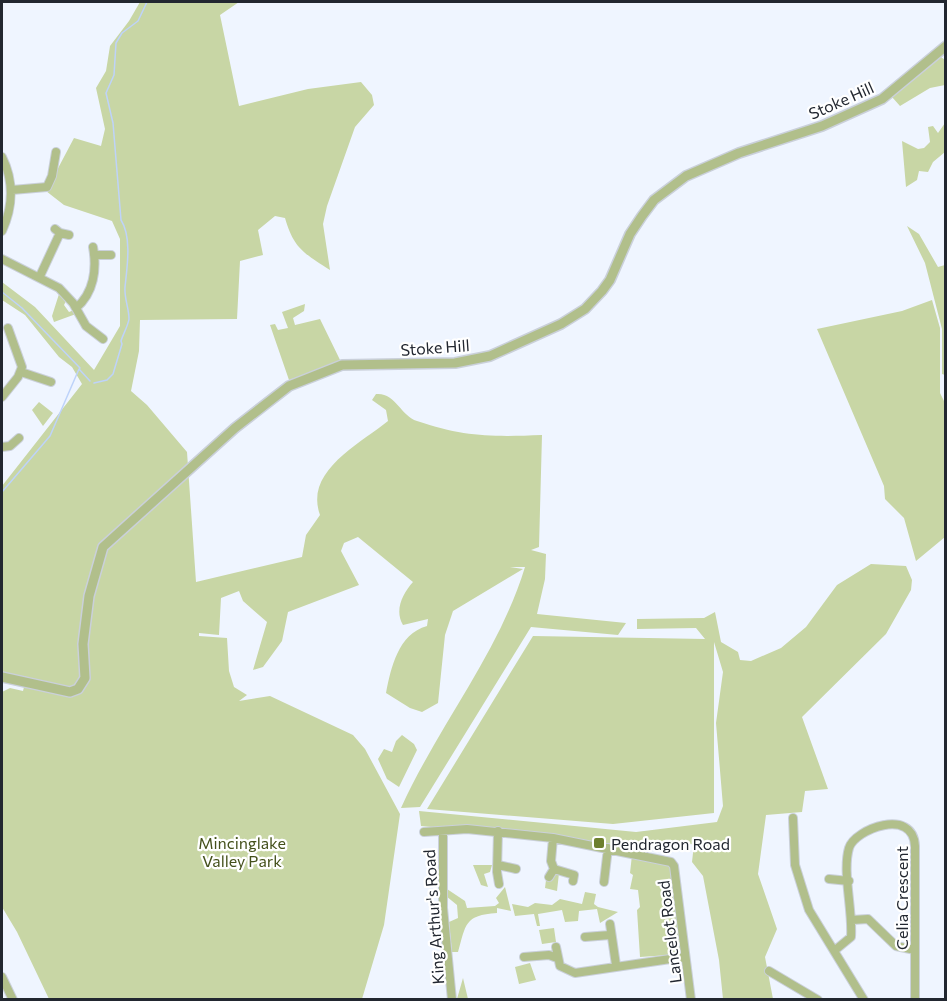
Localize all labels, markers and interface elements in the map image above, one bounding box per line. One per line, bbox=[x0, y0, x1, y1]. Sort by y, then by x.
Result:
street label: Stoke Hill bbox=[805, 77, 877, 123]
street label: Stoke Hill bbox=[400, 335, 470, 359]
park label: Mincinglake Valley Park bbox=[198, 833, 286, 870]
place label: Pendragon Road bbox=[611, 834, 730, 853]
marker: Pendragon Road bbox=[592, 836, 606, 850]
street label: Celia Crescent bbox=[892, 846, 911, 950]
street label: King Arthur's Road bbox=[419, 849, 447, 985]
street label: Lancelot Road bbox=[653, 879, 685, 985]

